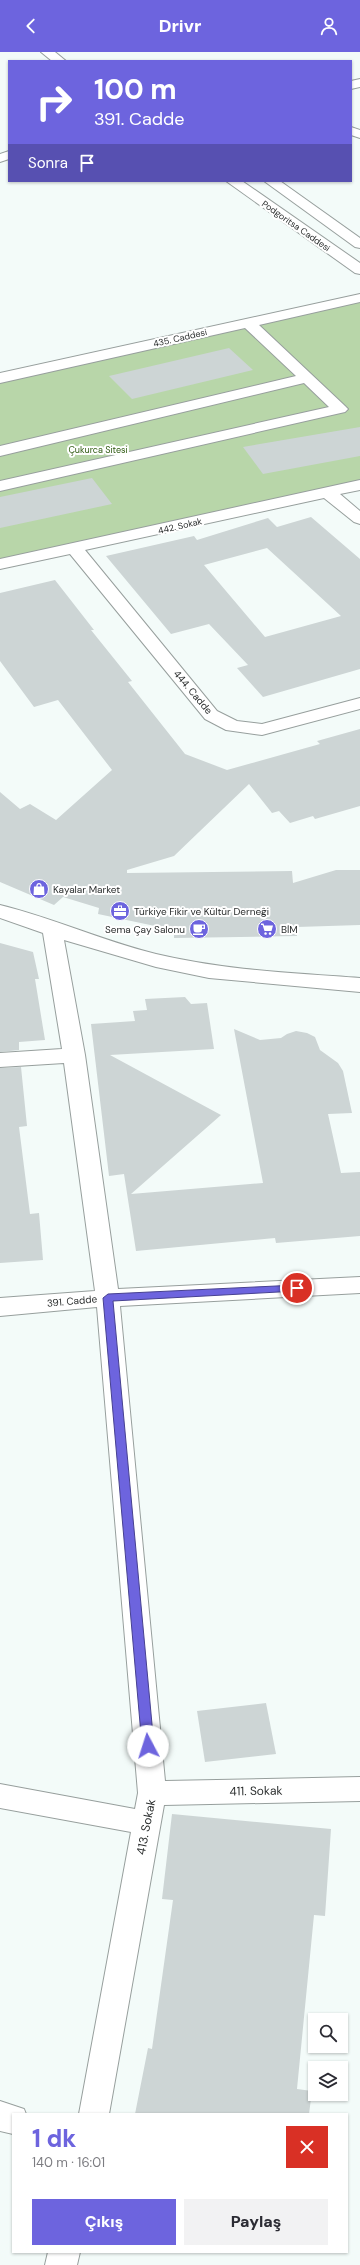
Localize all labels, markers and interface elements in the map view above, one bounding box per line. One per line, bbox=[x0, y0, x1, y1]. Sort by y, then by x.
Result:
text: Drivr bbox=[159, 14, 201, 38]
icon: back bbox=[20, 15, 42, 37]
icon: person bbox=[318, 15, 340, 37]
text: 100 m bbox=[94, 71, 177, 108]
icon: right bbox=[28, 76, 80, 128]
text: 391. Cadde bbox=[94, 107, 185, 131]
icon: arrive bbox=[76, 152, 98, 174]
text: Sonra bbox=[28, 153, 68, 173]
street label: Podgoritsa Caddesi bbox=[259, 198, 333, 254]
street label: 435. Caddesi bbox=[152, 326, 208, 350]
park label: Çukurca Sitesi bbox=[68, 444, 128, 456]
street label: 442. Sokak bbox=[157, 515, 204, 537]
street label: 444. Cadde bbox=[171, 667, 215, 717]
shop icon: Kayalar Market bbox=[28, 878, 50, 900]
place label: Kayalar Market bbox=[53, 883, 120, 896]
office icon: Türkiye Fikir ve Kültür Derneği bbox=[109, 900, 131, 922]
place label: Türkiye Fikir ve Kültür Derneği bbox=[134, 905, 269, 918]
cafe icon: Sema Çay Salonu bbox=[188, 918, 210, 940]
supermarket icon: BİM bbox=[256, 918, 278, 940]
place label: Sema Çay Salonu bbox=[105, 923, 185, 936]
place label: BİM bbox=[281, 923, 298, 936]
pin bbox=[280, 1271, 314, 1305]
icon: arrive bbox=[286, 1277, 308, 1299]
street label: 391. Cadde bbox=[46, 1292, 98, 1310]
position arrow bbox=[127, 1725, 169, 1767]
street label: 411. Sokak bbox=[229, 1783, 283, 1799]
street label: 413. Sokak bbox=[133, 1798, 159, 1856]
map controls bbox=[308, 2013, 348, 2101]
button: search bbox=[308, 2013, 348, 2053]
button: layers bbox=[308, 2061, 348, 2101]
text: 1 dk bbox=[32, 2123, 76, 2154]
button: close bbox=[286, 2126, 328, 2168]
text: 140 m · 16:01 bbox=[32, 2154, 105, 2171]
button: Çıkış bbox=[32, 2199, 176, 2245]
button: Paylaş bbox=[184, 2199, 328, 2245]

